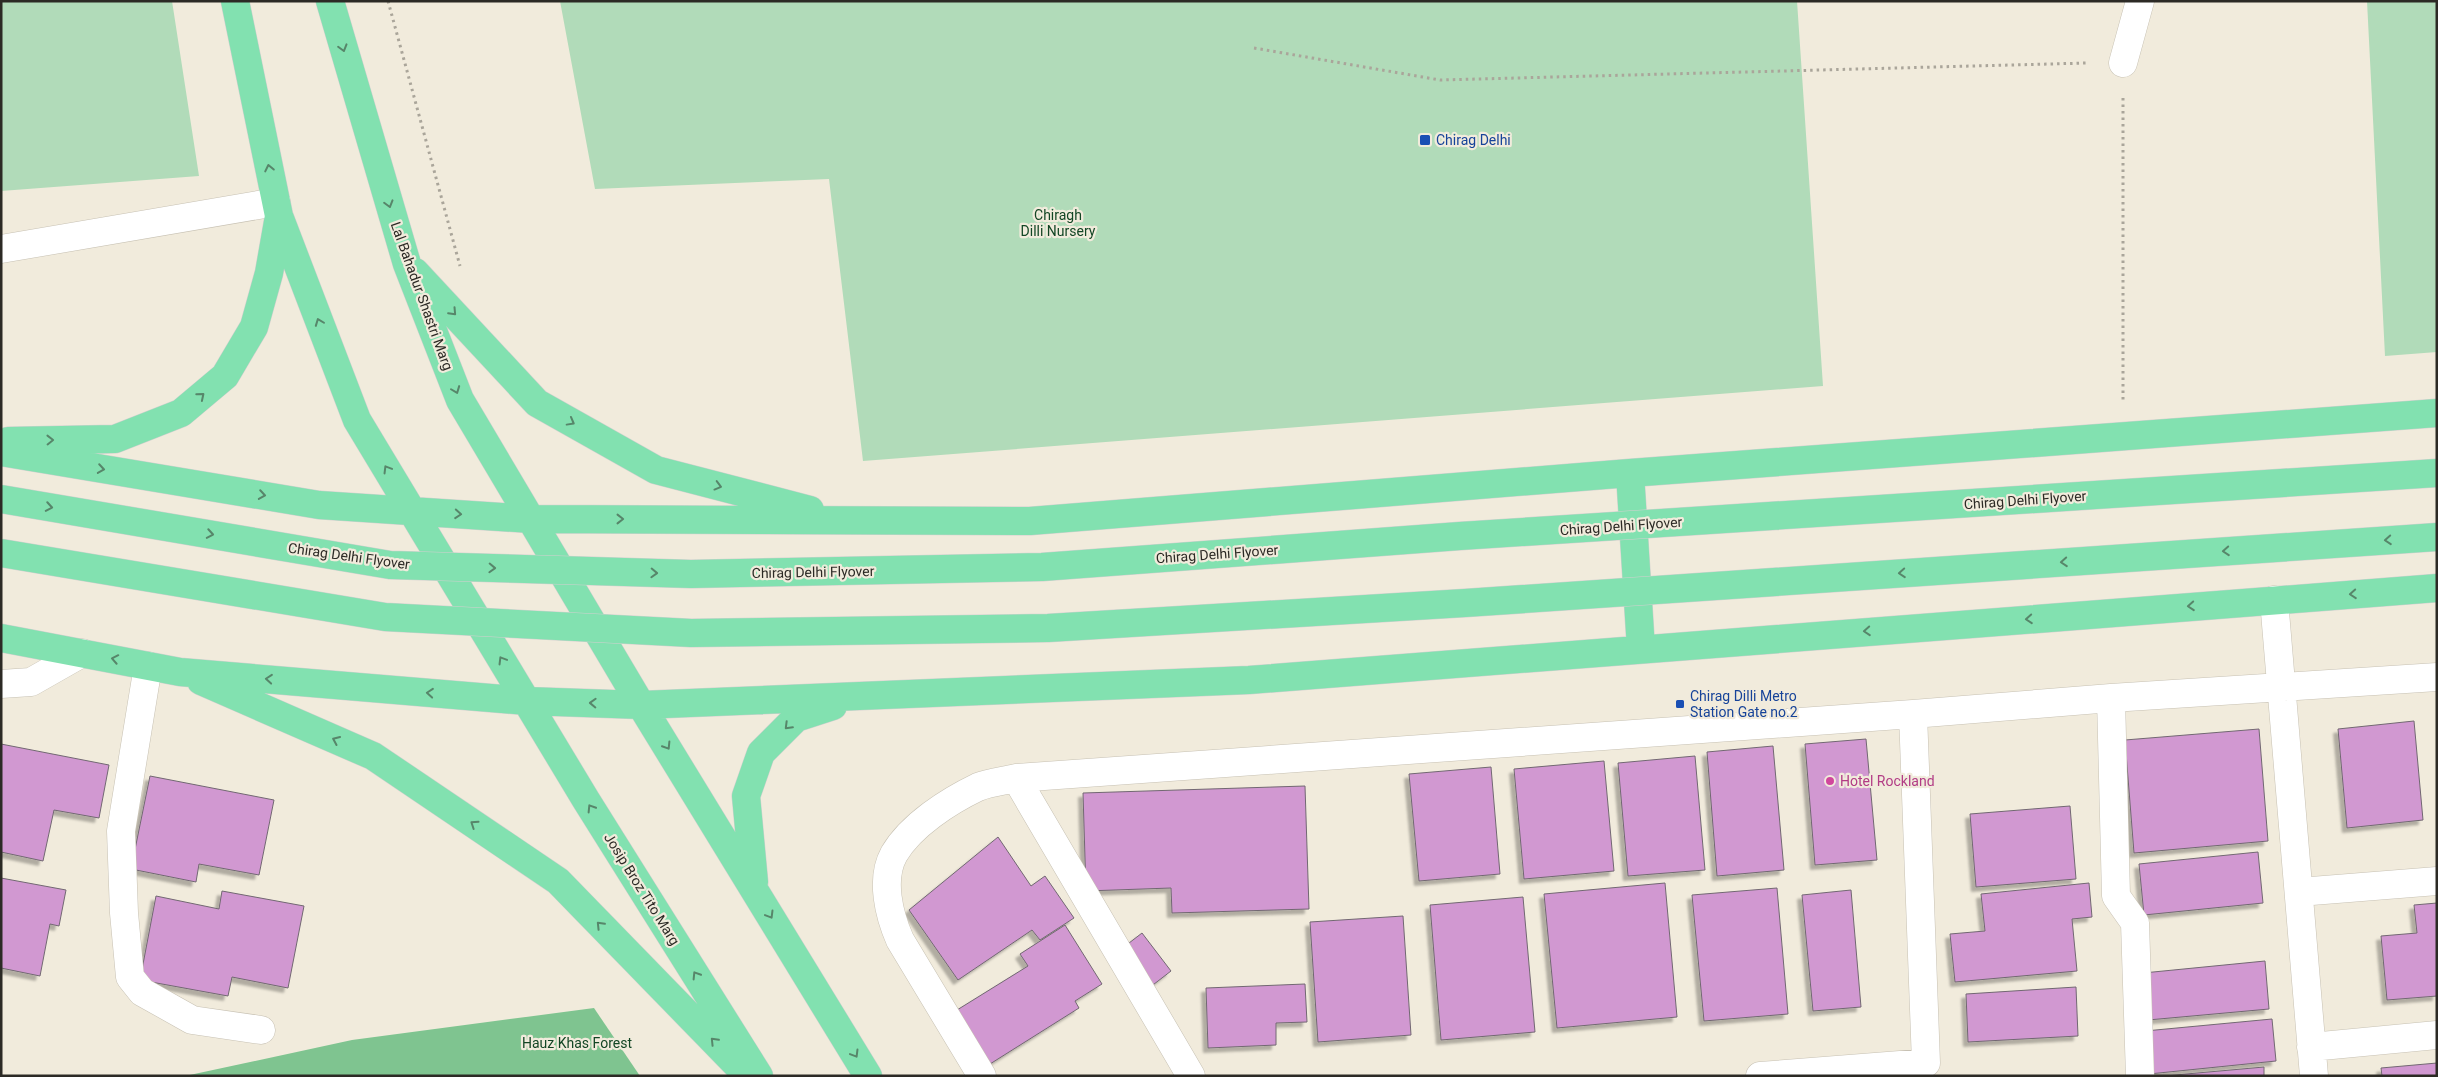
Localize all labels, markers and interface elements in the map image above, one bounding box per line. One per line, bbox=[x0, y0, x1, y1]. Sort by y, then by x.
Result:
one-way arrow bbox=[338, 43, 348, 52]
place label: Chirag Delhi bbox=[1436, 132, 1511, 148]
marker: Chirag Delhi bbox=[1418, 133, 1432, 147]
one-way arrow bbox=[264, 164, 275, 172]
one-way arrow bbox=[384, 199, 394, 207]
park label: Chiragh Dilli Nursery bbox=[1021, 207, 1096, 239]
street label: Lal Bahadur Shastri Marg bbox=[388, 220, 456, 372]
one-way arrow bbox=[447, 306, 456, 315]
one-way arrow bbox=[315, 318, 325, 326]
one-way arrow bbox=[450, 385, 460, 393]
one-way arrow bbox=[196, 393, 205, 402]
one-way arrow bbox=[565, 416, 574, 426]
one-way arrow bbox=[46, 435, 54, 445]
one-way arrow bbox=[97, 463, 106, 473]
one-way arrow bbox=[383, 465, 393, 474]
one-way arrow bbox=[714, 481, 722, 491]
street label: Chirag Delhi Flyover bbox=[1963, 488, 2087, 512]
one-way arrow bbox=[257, 490, 266, 500]
one-way arrow bbox=[45, 501, 54, 511]
one-way arrow bbox=[454, 508, 462, 519]
one-way arrow bbox=[616, 514, 624, 524]
street label: Chirag Delhi Flyover bbox=[1559, 514, 1683, 538]
one-way arrow bbox=[205, 529, 214, 539]
one-way arrow bbox=[2384, 535, 2392, 546]
street label: Chirag Delhi Flyover bbox=[287, 540, 411, 572]
street label: Chirag Delhi Flyover bbox=[1155, 542, 1279, 566]
one-way arrow bbox=[2222, 546, 2230, 557]
one-way arrow bbox=[2060, 557, 2068, 568]
one-way arrow bbox=[488, 563, 496, 573]
street label: Chirag Delhi Flyover bbox=[752, 563, 875, 581]
one-way arrow bbox=[651, 568, 659, 578]
one-way arrow bbox=[1897, 568, 1905, 579]
one-way arrow bbox=[2349, 588, 2357, 599]
one-way arrow bbox=[2187, 601, 2195, 612]
one-way arrow bbox=[2025, 613, 2033, 624]
one-way arrow bbox=[1863, 626, 1871, 637]
one-way arrow bbox=[110, 655, 119, 665]
one-way arrow bbox=[499, 656, 508, 665]
one-way arrow bbox=[264, 674, 272, 685]
one-way arrow bbox=[426, 688, 434, 699]
place label: Chirag Dilli Metro Station Gate no.2 bbox=[1690, 688, 1798, 720]
one-way arrow bbox=[588, 698, 596, 708]
marker: Chirag Dilli Metro Station Gate no.2 bbox=[1674, 698, 1686, 710]
one-way arrow bbox=[785, 720, 794, 729]
one-way arrow bbox=[332, 735, 341, 746]
one-way arrow bbox=[660, 741, 670, 750]
place label: Hotel Rockland bbox=[1840, 773, 1935, 789]
marker: Hotel Rockland bbox=[1824, 775, 1836, 787]
one-way arrow bbox=[588, 804, 598, 813]
one-way arrow bbox=[470, 821, 480, 830]
street label: Josip Broz Tito Marg bbox=[601, 830, 683, 948]
one-way arrow bbox=[764, 909, 774, 918]
one-way arrow bbox=[597, 922, 606, 931]
one-way arrow bbox=[693, 971, 702, 981]
park label: Hauz Khas Forest bbox=[522, 1035, 632, 1051]
one-way arrow bbox=[711, 1038, 720, 1047]
one-way arrow bbox=[848, 1048, 858, 1057]

